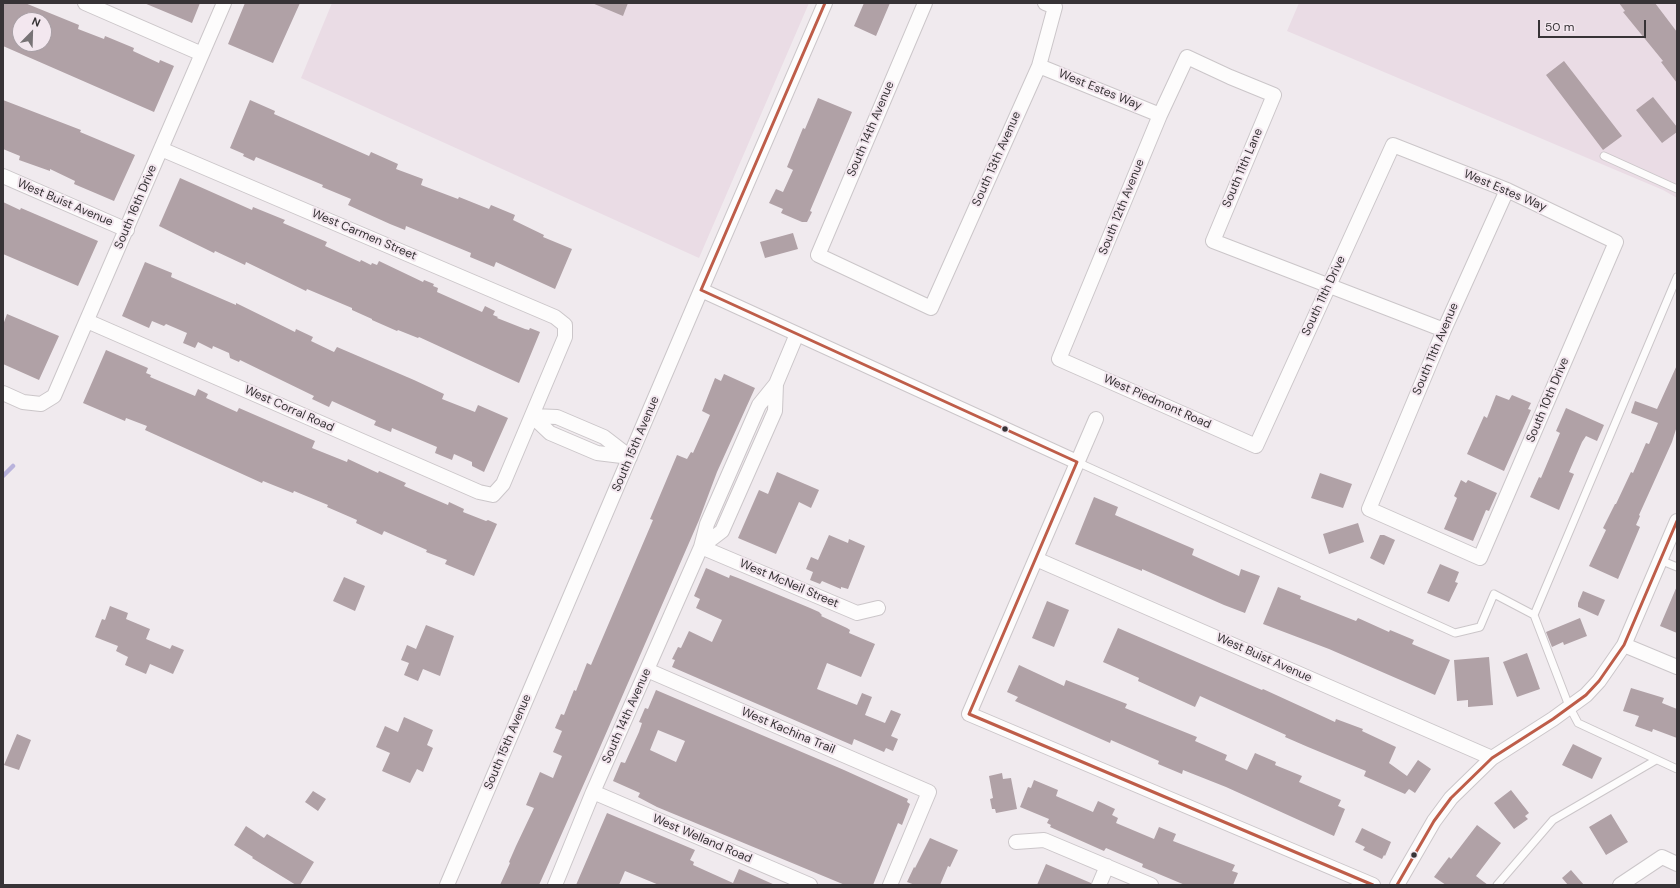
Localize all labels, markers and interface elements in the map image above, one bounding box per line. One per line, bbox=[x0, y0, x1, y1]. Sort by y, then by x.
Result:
north arrow bbox=[12, 12, 52, 52]
scale bar bbox=[1540, 12, 1648, 38]
text: N bbox=[30, 14, 43, 30]
text: 50 m bbox=[1545, 19, 1574, 35]
street label: West Estes Way bbox=[1056, 67, 1144, 113]
street label: South 14th Avenue bbox=[844, 79, 898, 179]
street label: South 13th Avenue bbox=[970, 109, 1024, 209]
street label: South 11th Lane bbox=[1220, 126, 1266, 210]
street label: South 12th Avenue bbox=[1096, 157, 1148, 257]
street label: South 16th Drive bbox=[112, 163, 160, 251]
street label: West Estes Way bbox=[1461, 167, 1549, 215]
street label: West Buist Avenue bbox=[15, 176, 115, 230]
street label: West Carmen Street bbox=[309, 206, 419, 264]
street label: South 11th Drive bbox=[1299, 254, 1349, 338]
street label: South 11th Avenue bbox=[1410, 301, 1462, 397]
street label: South 10th Drive bbox=[1524, 355, 1572, 445]
street label: West Piedmont Road bbox=[1101, 372, 1213, 432]
street label: West Corral Road bbox=[242, 383, 336, 435]
street label: South 15th Avenue bbox=[609, 394, 663, 494]
unlabelled marker bbox=[1000, 424, 1010, 434]
street label: West McNeil Street bbox=[737, 557, 841, 611]
street label: West Buist Avenue bbox=[1214, 630, 1314, 686]
street label: South 14th Avenue bbox=[600, 666, 654, 766]
street label: South 15th Avenue bbox=[481, 692, 535, 792]
street label: West Kachina Trail bbox=[739, 705, 837, 757]
street label: West Welland Road bbox=[650, 812, 754, 866]
unlabelled marker bbox=[1409, 850, 1419, 860]

